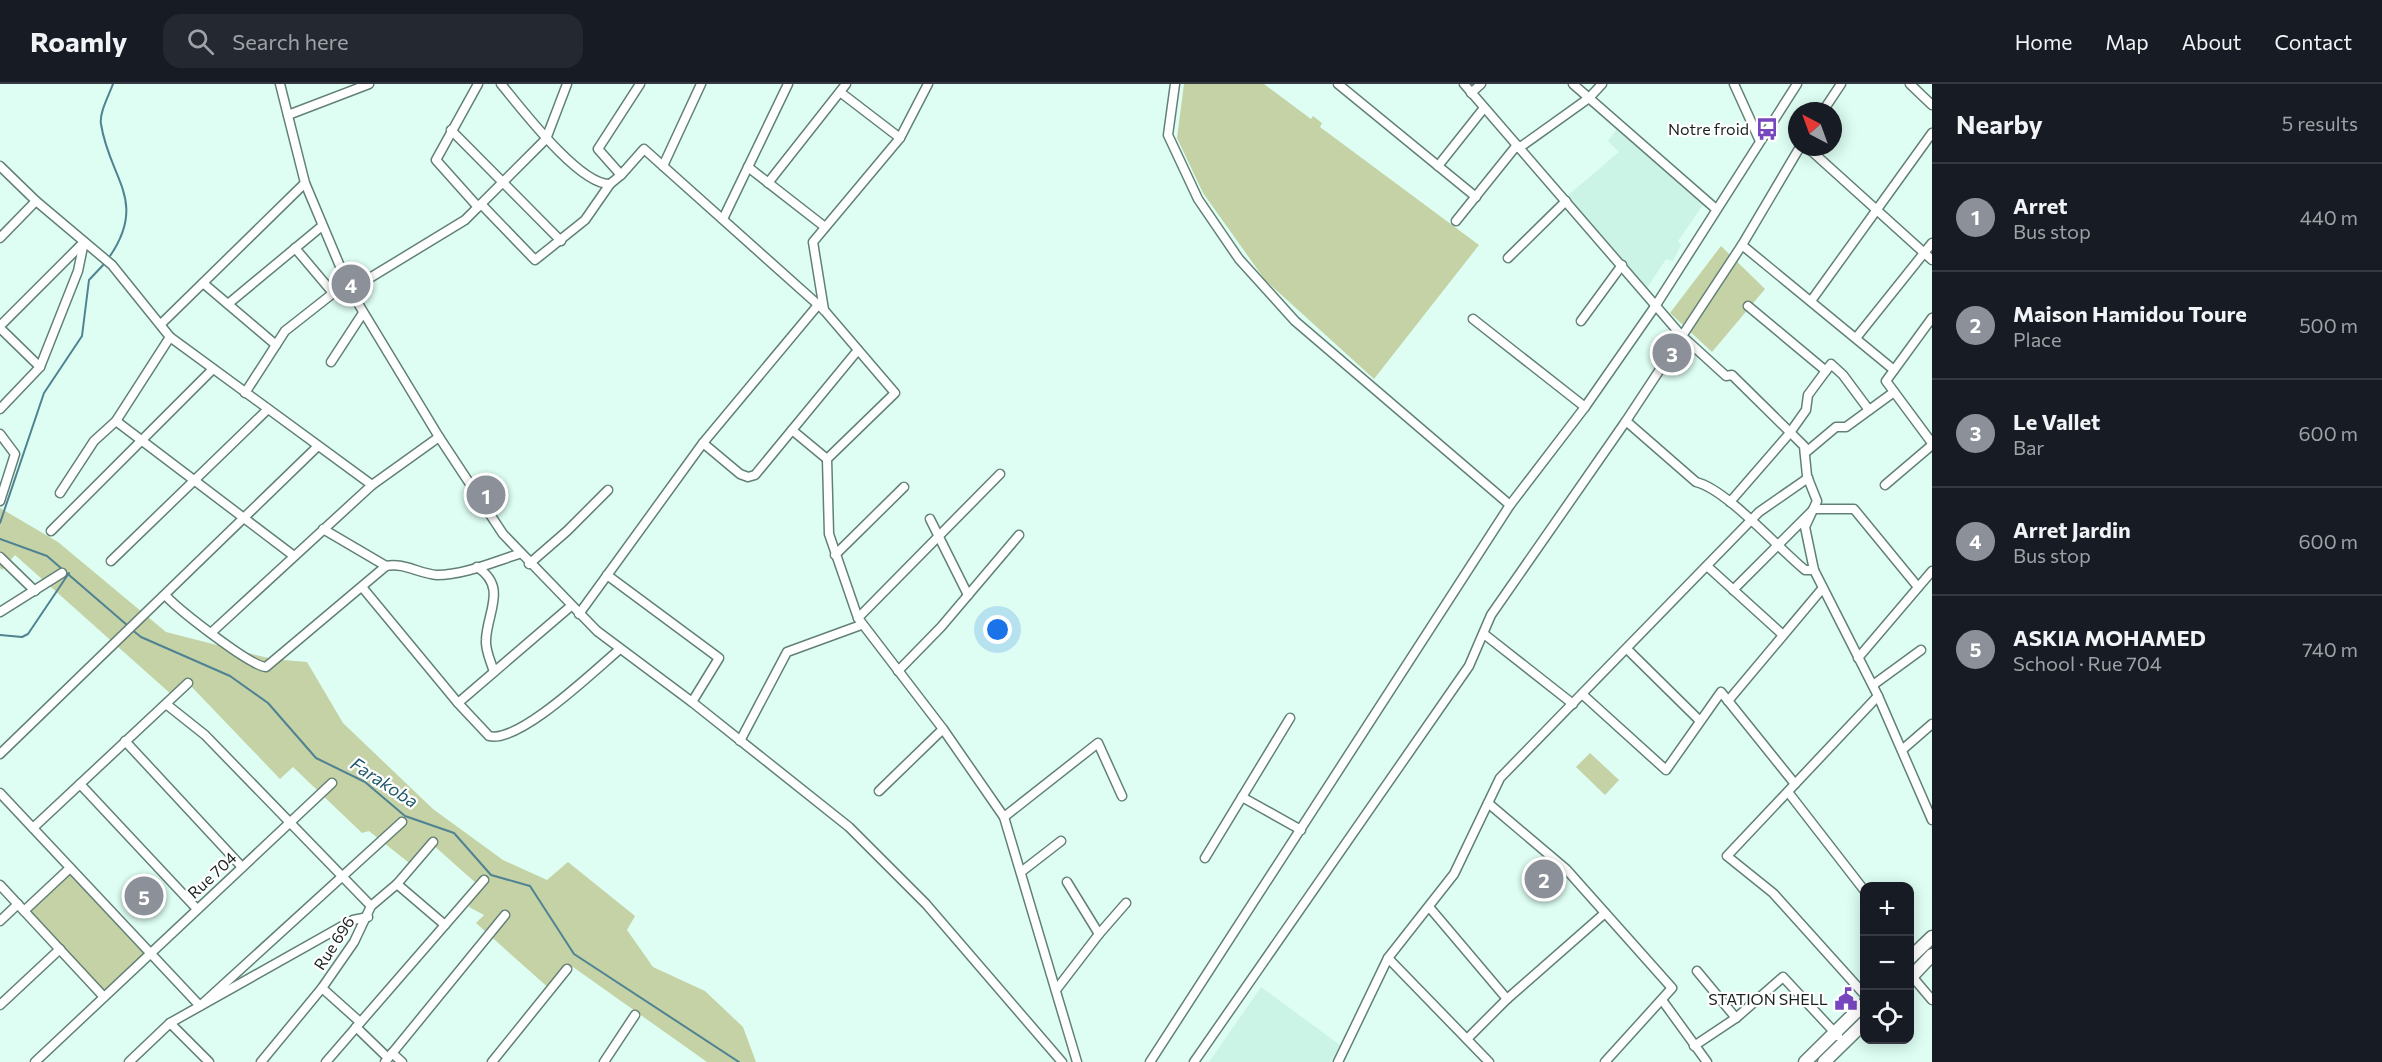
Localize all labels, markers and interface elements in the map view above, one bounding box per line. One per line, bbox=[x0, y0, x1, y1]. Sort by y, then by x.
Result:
search box bbox=[163, 14, 583, 68]
text: Roamly bbox=[30, 24, 127, 58]
icon: search bbox=[184, 25, 217, 58]
text: Search here bbox=[232, 28, 349, 55]
text: Home bbox=[2015, 29, 2072, 54]
text: Map bbox=[2105, 29, 2149, 54]
text: About bbox=[2182, 29, 2241, 54]
text: Contact bbox=[2274, 29, 2352, 54]
north arrow bbox=[1788, 102, 1842, 156]
text: Nearby bbox=[1956, 108, 2043, 139]
text: 5 results bbox=[2282, 111, 2358, 135]
bus stop icon: Notre froid bbox=[1754, 116, 1780, 142]
place label: Notre froid bbox=[1668, 119, 1749, 138]
text: Arret bbox=[2013, 192, 2067, 219]
text: 1 bbox=[1971, 205, 1980, 229]
text: 440 m bbox=[2300, 205, 2358, 229]
text: Bus stop bbox=[2013, 219, 2091, 243]
pin: 4 bbox=[332, 262, 370, 306]
text: Maison Hamidou Toure bbox=[2013, 300, 2247, 327]
text: 2 bbox=[1970, 313, 1981, 337]
text: 500 m bbox=[2299, 313, 2358, 337]
text: Place bbox=[2013, 327, 2062, 351]
pin: 3 bbox=[1652, 330, 1692, 376]
text: Le Vallet bbox=[2013, 408, 2100, 435]
text: 3 bbox=[1970, 421, 1981, 445]
text: 600 m bbox=[2298, 421, 2358, 445]
text: Bar bbox=[2013, 435, 2044, 459]
pin: 1 bbox=[466, 472, 506, 518]
text: Arret Jardin bbox=[2013, 516, 2131, 543]
text: 4 bbox=[1969, 529, 1982, 553]
text: 600 m bbox=[2298, 529, 2358, 553]
text: Bus stop bbox=[2013, 543, 2091, 567]
your location bbox=[983, 615, 1012, 644]
text: ASKIA MOHAMED bbox=[2013, 624, 2206, 651]
text: 5 bbox=[1970, 637, 1981, 661]
text: 740 m bbox=[2302, 637, 2358, 661]
text: School · Rue 704 bbox=[2013, 651, 2162, 675]
water label: Farakoba bbox=[347, 752, 422, 812]
street label: Rue 704 bbox=[183, 847, 240, 902]
pin: 2 bbox=[1524, 856, 1564, 902]
pin: 5 bbox=[124, 874, 164, 918]
map controls bbox=[1860, 882, 1914, 1044]
button: + bbox=[1860, 882, 1914, 936]
street label: Rue 696 bbox=[309, 912, 358, 973]
button: − bbox=[1860, 936, 1914, 990]
public building icon: STATION SHELL bbox=[1833, 986, 1859, 1012]
place label: STATION SHELL bbox=[1708, 989, 1828, 1008]
button: locate bbox=[1860, 990, 1914, 1044]

